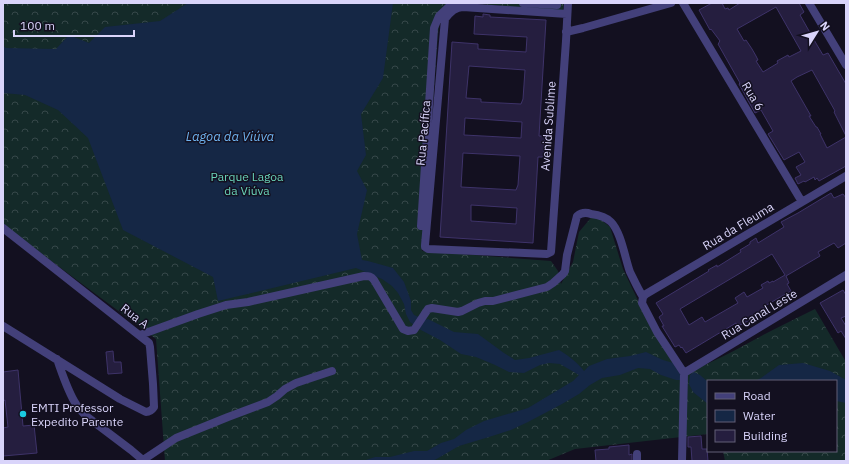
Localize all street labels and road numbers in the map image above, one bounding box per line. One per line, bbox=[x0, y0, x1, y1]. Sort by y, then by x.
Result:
street label: Rua 6 bbox=[739, 79, 767, 113]
street label: Avenida Sublime bbox=[537, 80, 559, 171]
street label: Rua Pacífica bbox=[413, 99, 433, 166]
street label: Rua da Fleuma bbox=[700, 199, 777, 253]
street label: Rua Canal Leste bbox=[718, 285, 800, 343]
street label: Rua A bbox=[118, 300, 152, 332]

